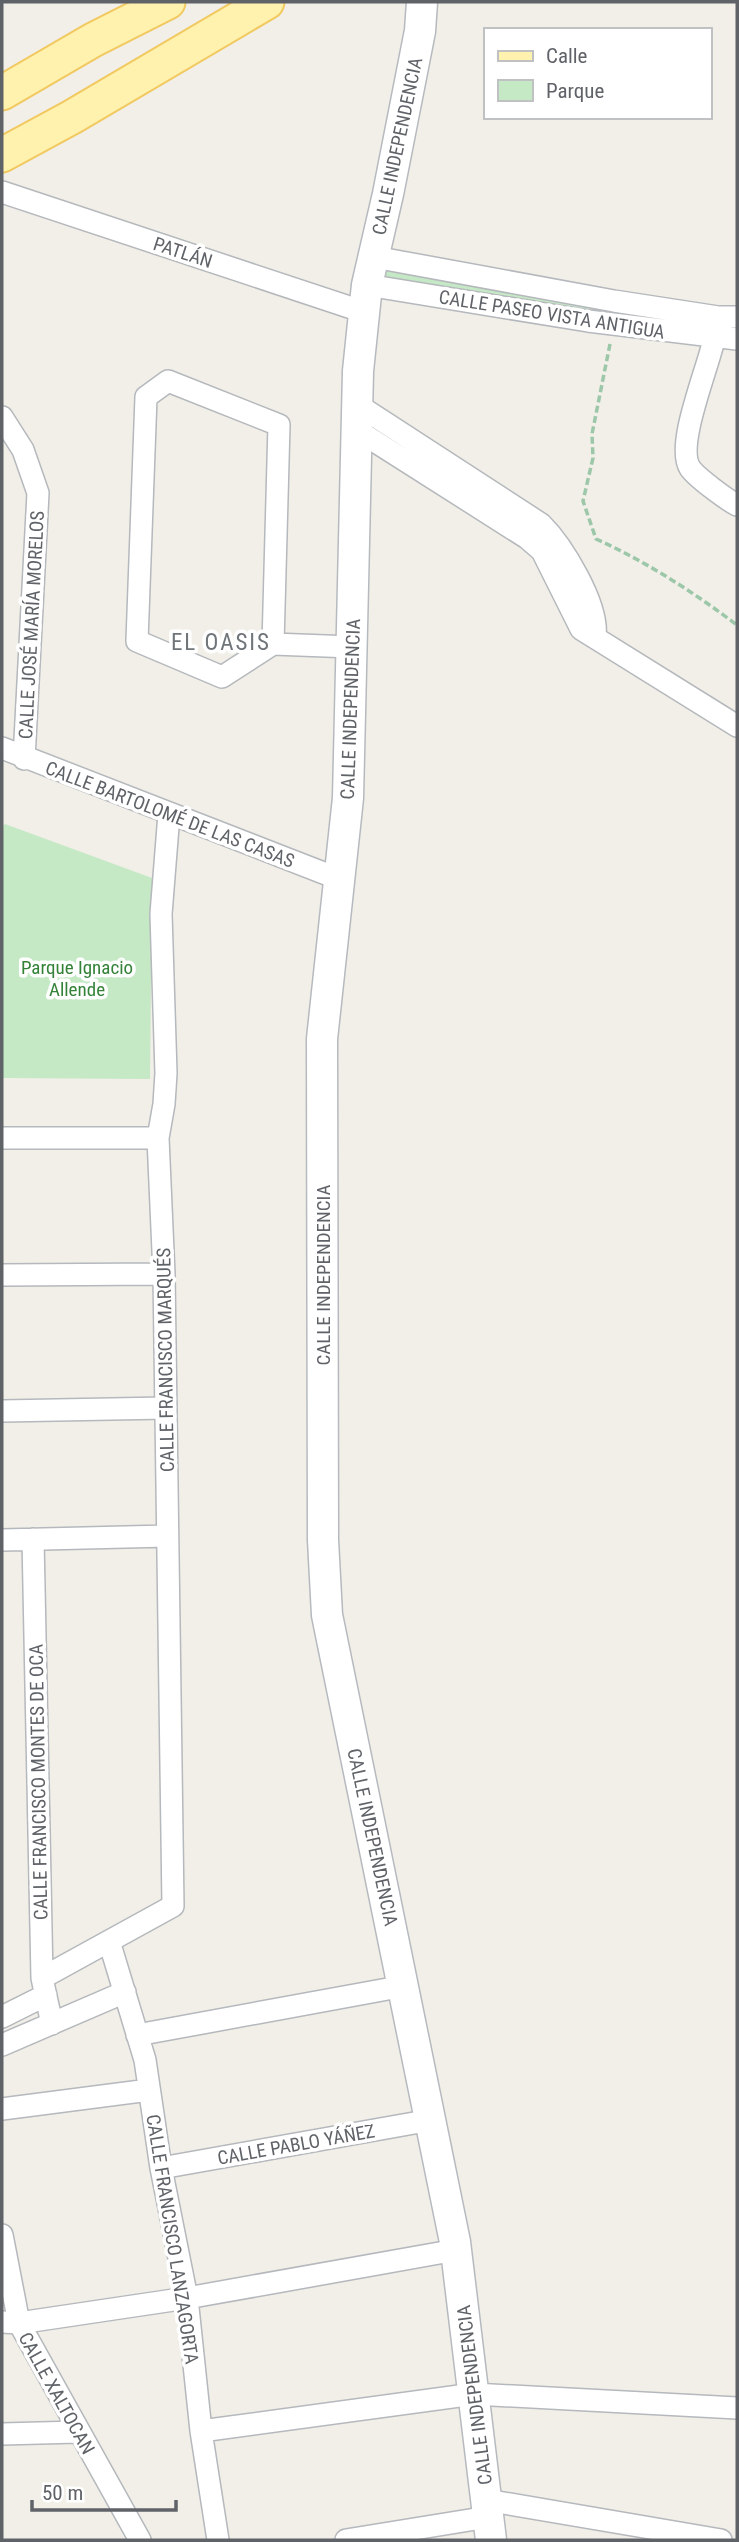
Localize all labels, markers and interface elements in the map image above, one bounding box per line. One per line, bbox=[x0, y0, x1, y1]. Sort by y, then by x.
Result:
legend bbox=[484, 28, 711, 119]
text: Calle bbox=[546, 44, 588, 68]
street label: CALLE INDEPENDENCIA bbox=[367, 55, 428, 237]
text: Parque bbox=[546, 79, 604, 103]
street label: PATLÁN bbox=[150, 232, 215, 273]
street label: CALLE PASEO VISTA ANTIGUA bbox=[437, 285, 667, 344]
street label: CALLE JOSÉ MARÍA MORELOS bbox=[14, 510, 49, 740]
street label: CALLE INDEPENDENCIA bbox=[336, 618, 365, 800]
district label: EL OASIS bbox=[171, 629, 271, 656]
street label: CALLE BARTOLOMÉ DE LAS CASAS bbox=[42, 756, 298, 873]
park label: Parque Ignacio Allende bbox=[21, 956, 133, 1001]
street label: CALLE INDEPENDENCIA bbox=[312, 1185, 335, 1365]
street label: CALLE FRANCISCO MARQUÉS bbox=[152, 1247, 179, 1472]
street label: CALLE FRANCISCO MONTES DE OCA bbox=[25, 1644, 52, 1920]
street label: CALLE INDEPENDENCIA bbox=[342, 1746, 403, 1928]
street label: CALLE FRANCISCO LANZAGORTA bbox=[141, 2113, 204, 2366]
street label: CALLE PABLO YÁÑEZ bbox=[215, 2119, 377, 2170]
street label: CALLE INDEPENDENCIA bbox=[452, 2304, 497, 2486]
street label: CALLE XALTOCAN bbox=[14, 2328, 100, 2458]
scale bar bbox=[32, 2468, 175, 2512]
text: 50 m bbox=[42, 2481, 83, 2505]

